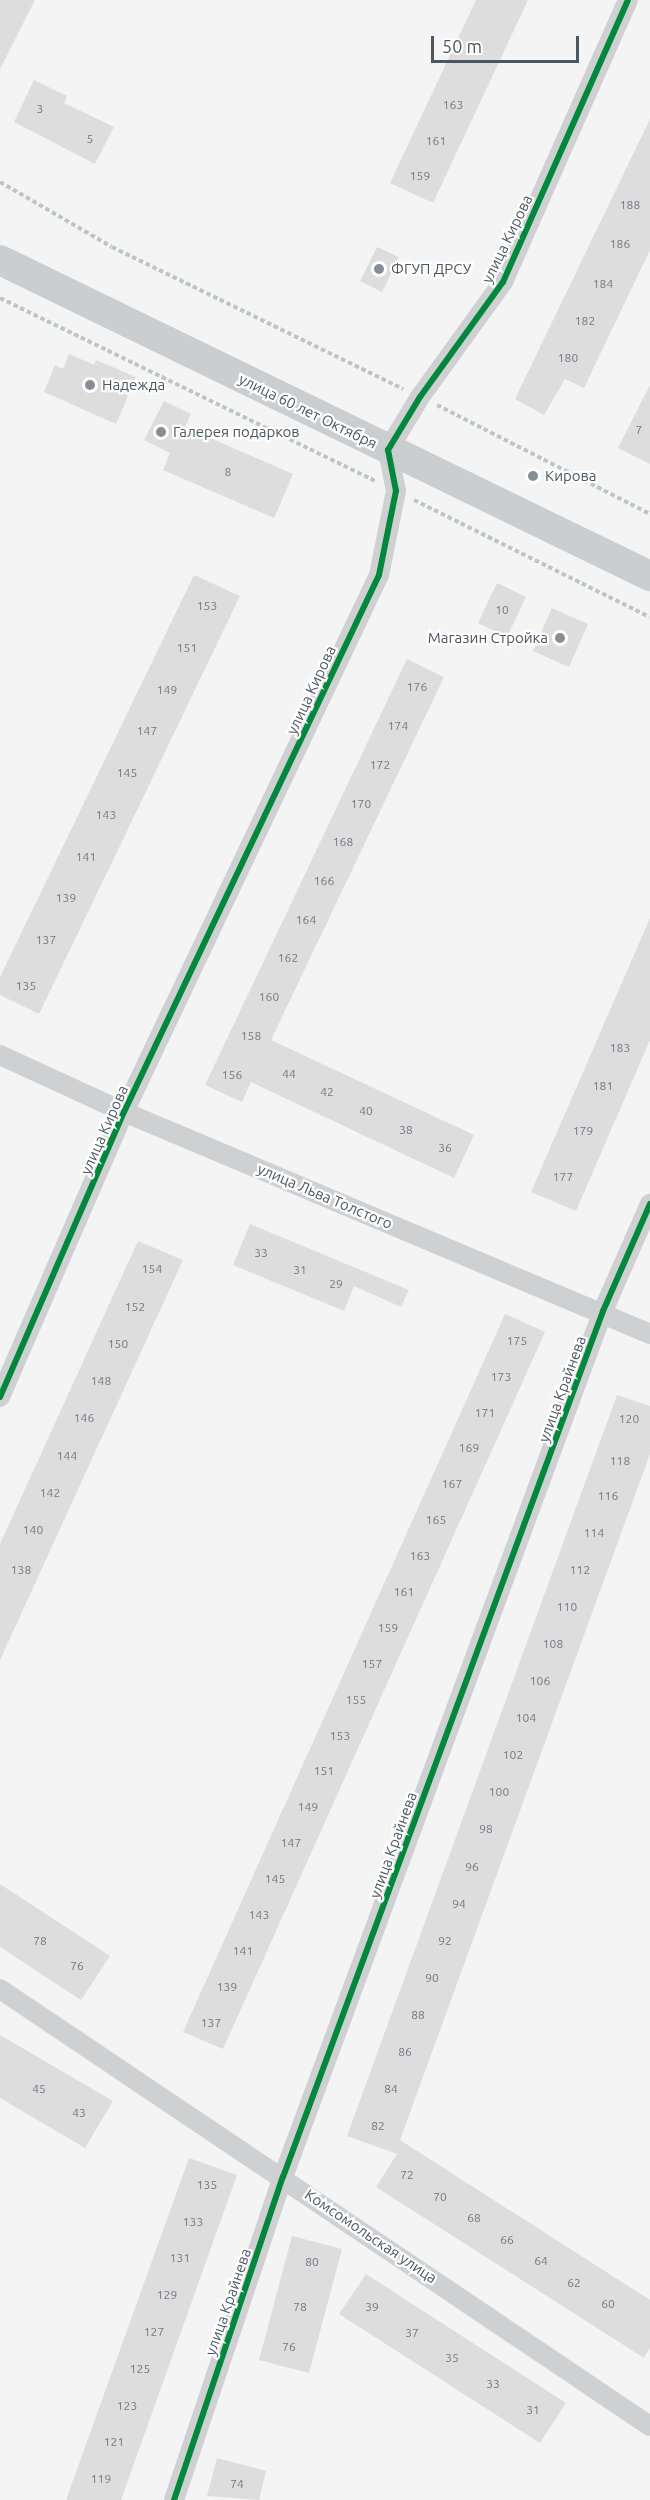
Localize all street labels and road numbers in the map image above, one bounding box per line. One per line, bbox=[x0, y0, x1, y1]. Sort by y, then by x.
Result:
street label: улица Кирова bbox=[478, 192, 536, 286]
street label: улица 60 лет Октября bbox=[236, 370, 380, 452]
street label: улица Кирова bbox=[283, 643, 339, 737]
street label: улица Кирова bbox=[76, 1082, 132, 1178]
street label: улица Льва Толстого bbox=[255, 1159, 395, 1233]
street label: улица Крайнева bbox=[534, 1333, 590, 1445]
street label: улица Крайнева bbox=[365, 1789, 421, 1901]
street label: Комсомольская улица bbox=[302, 2185, 440, 2287]
street label: улица Крайнева bbox=[201, 2246, 255, 2358]

